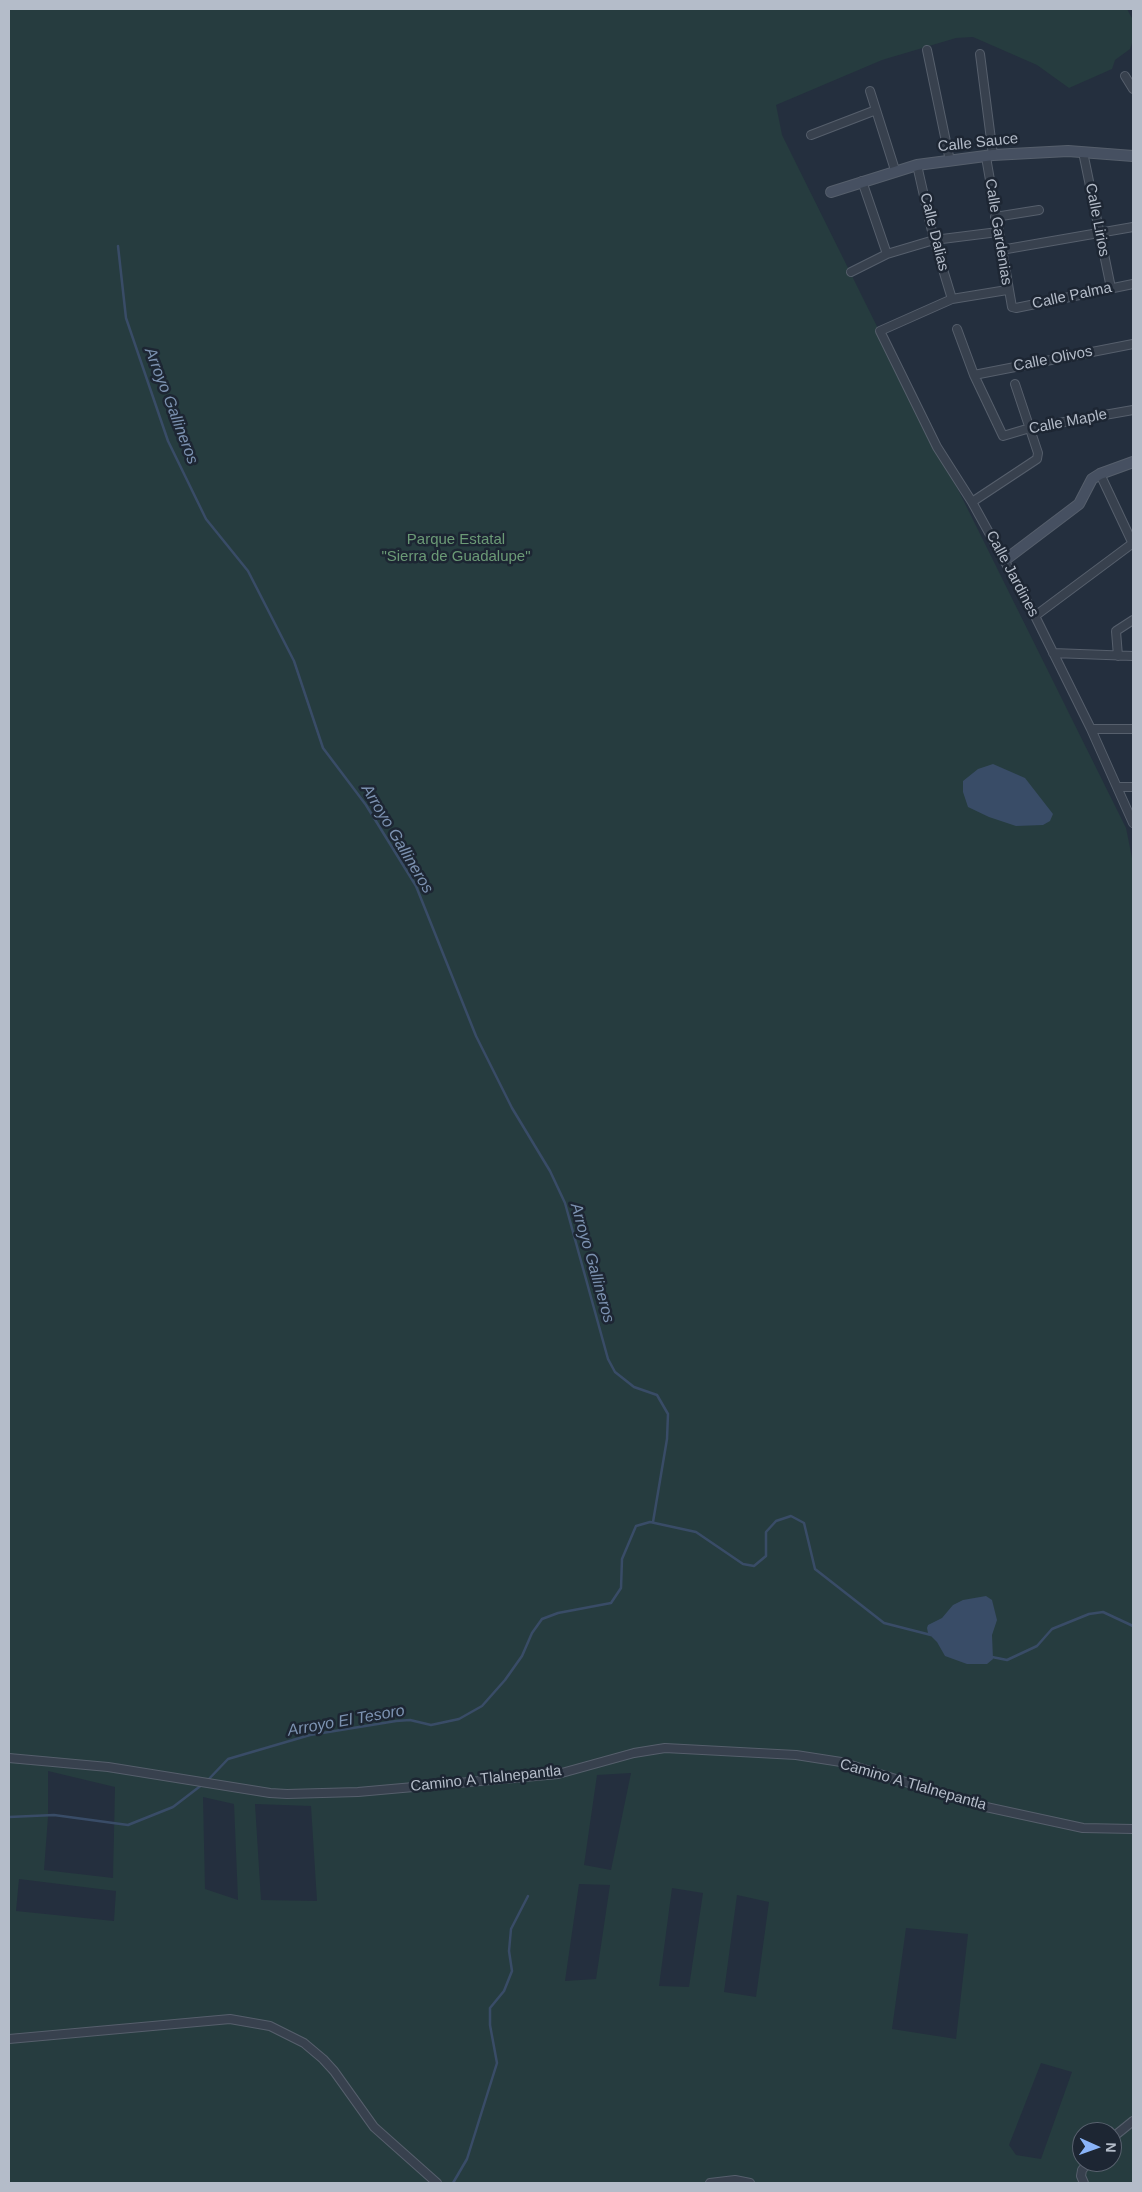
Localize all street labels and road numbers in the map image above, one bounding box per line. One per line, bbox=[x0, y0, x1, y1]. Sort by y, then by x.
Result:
street label: Calle Sauce bbox=[937, 130, 1019, 156]
street label: Calle Gardenias bbox=[981, 177, 1015, 287]
street label: Calle Lirios bbox=[1081, 182, 1113, 258]
street label: Calle Dalias bbox=[916, 191, 952, 273]
street label: Calle Palma bbox=[1031, 279, 1113, 313]
street label: Calle Olivos bbox=[1012, 343, 1094, 375]
street label: Calle Maple bbox=[1027, 406, 1109, 438]
street label: Calle Jardines bbox=[982, 528, 1042, 620]
street label: Camino A Tlalnepantla bbox=[838, 1755, 988, 1815]
street label: Camino A Tlalnepantla bbox=[410, 1762, 562, 1796]

